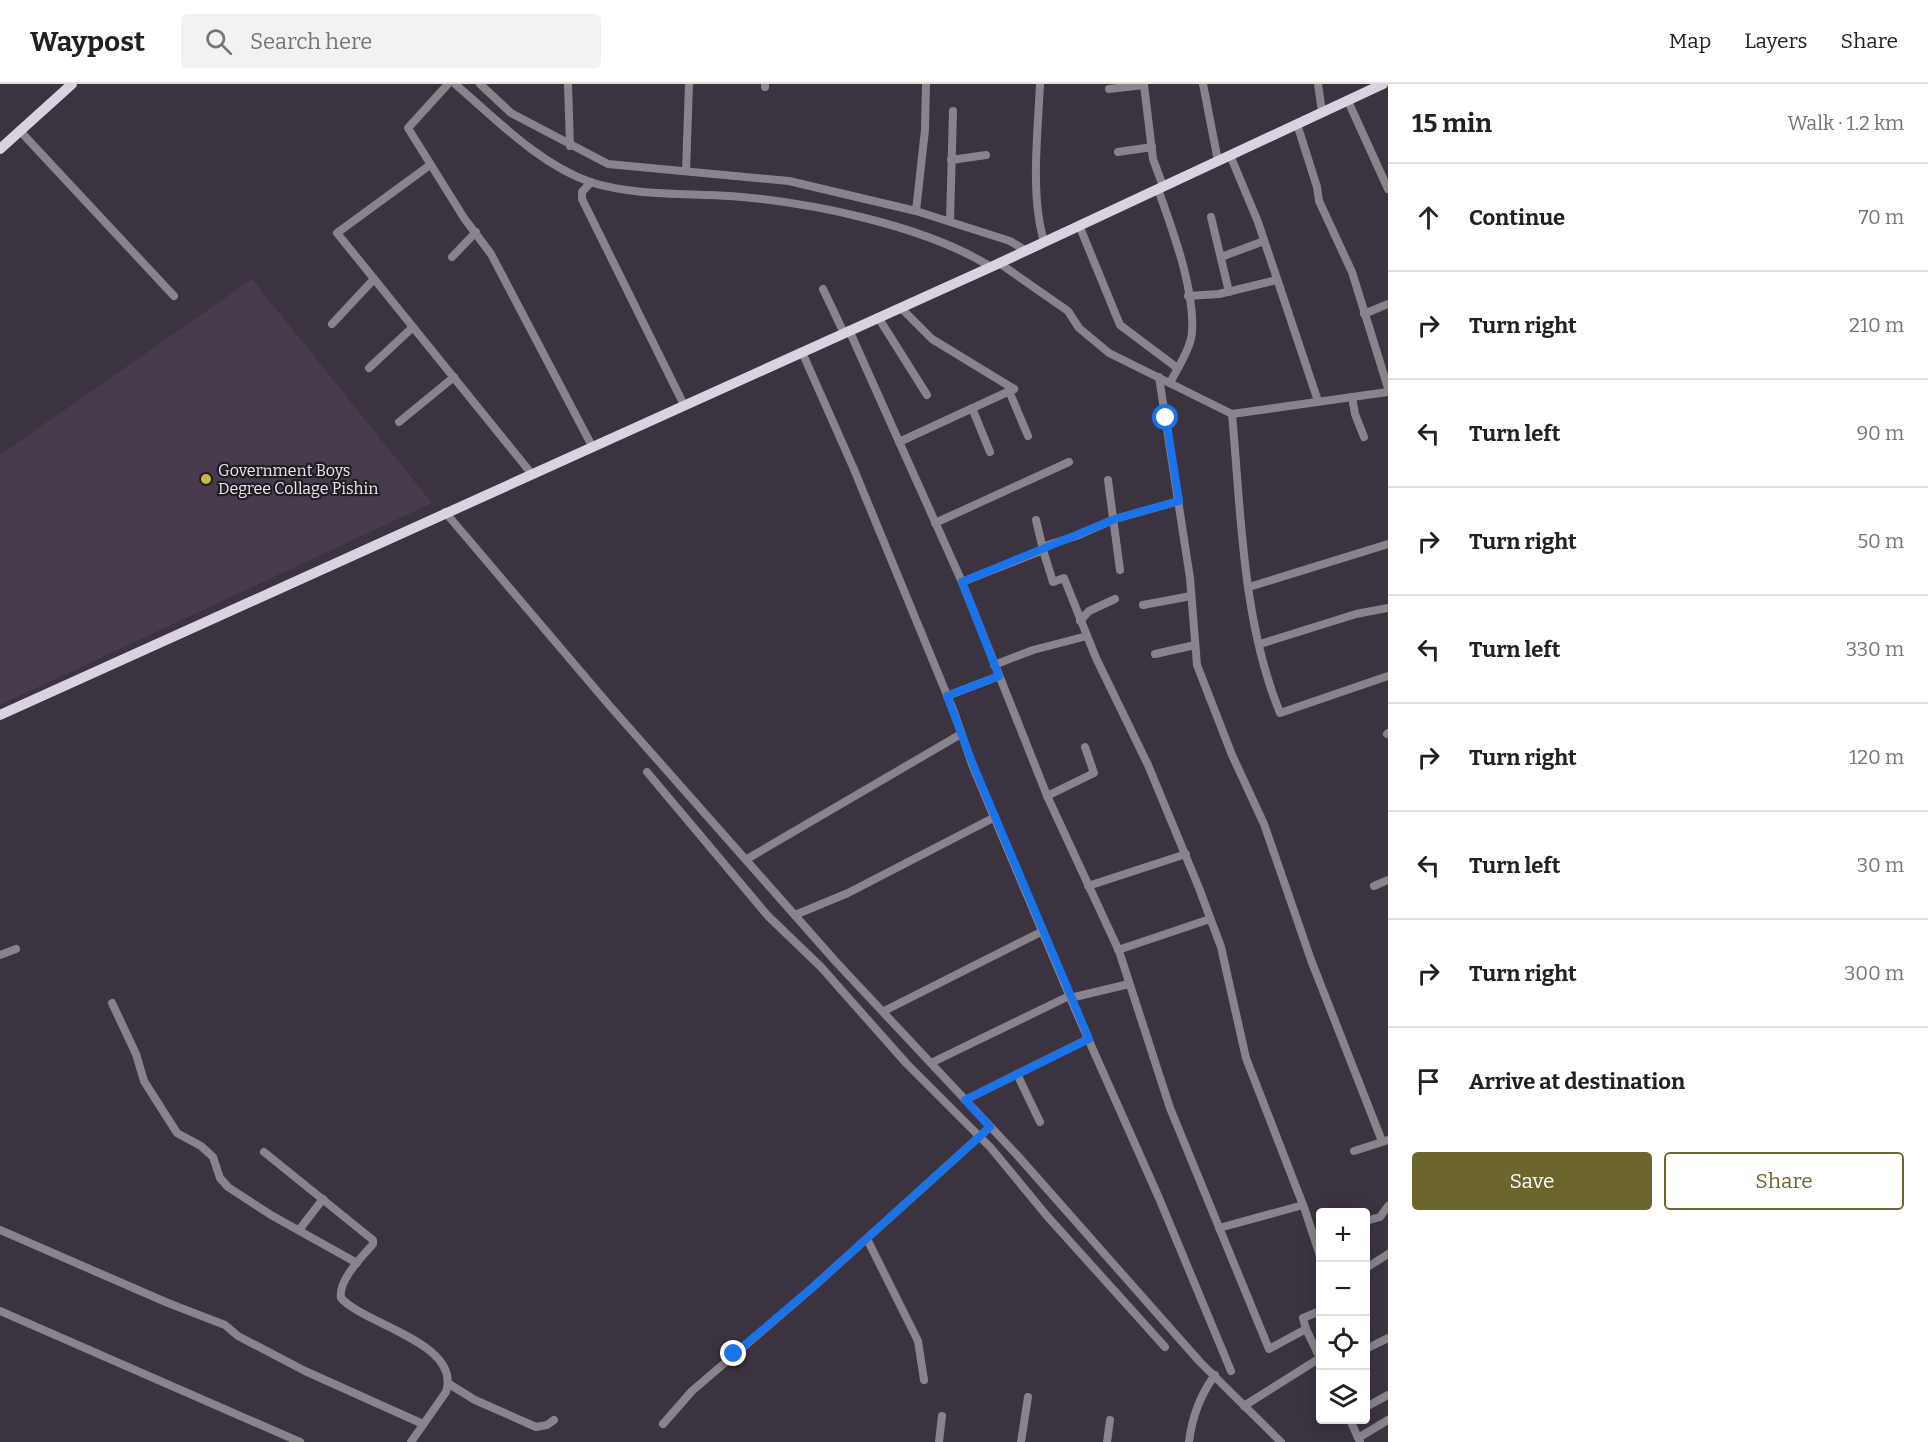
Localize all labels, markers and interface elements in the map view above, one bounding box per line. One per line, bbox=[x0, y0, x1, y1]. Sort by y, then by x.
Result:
search box bbox=[181, 14, 601, 68]
text: Waypost bbox=[30, 25, 145, 58]
icon: search bbox=[202, 25, 235, 58]
text: Search here bbox=[250, 28, 372, 55]
text: Map bbox=[1669, 28, 1711, 54]
text: Layers bbox=[1744, 28, 1808, 54]
text: Share bbox=[1841, 28, 1898, 54]
text: 15 min bbox=[1412, 108, 1492, 139]
text: Walk · 1.2 km bbox=[1787, 111, 1904, 135]
icon: ahead bbox=[1412, 201, 1445, 234]
text: Continue bbox=[1469, 204, 1565, 231]
text: 70 m bbox=[1858, 205, 1904, 229]
icon: right bbox=[1412, 309, 1445, 342]
text: Turn right bbox=[1469, 312, 1577, 339]
text: 210 m bbox=[1849, 313, 1904, 337]
route start bbox=[1152, 404, 1178, 430]
icon: left bbox=[1412, 417, 1445, 450]
text: Turn left bbox=[1469, 420, 1561, 447]
text: 90 m bbox=[1856, 421, 1904, 445]
place label: Government Boys Degree Collage Pishin bbox=[218, 461, 378, 498]
marker: Government Boys Degree Collage Pishin bbox=[199, 472, 213, 486]
icon: right bbox=[1412, 525, 1445, 558]
text: Turn right bbox=[1469, 528, 1577, 555]
text: 50 m bbox=[1857, 529, 1904, 553]
icon: left bbox=[1412, 633, 1445, 666]
text: Turn left bbox=[1469, 636, 1561, 663]
text: 330 m bbox=[1846, 637, 1904, 661]
icon: right bbox=[1412, 741, 1445, 774]
text: Turn right bbox=[1469, 744, 1577, 771]
text: 120 m bbox=[1849, 745, 1904, 769]
icon: left bbox=[1412, 849, 1445, 882]
text: Turn left bbox=[1469, 852, 1561, 879]
text: 30 m bbox=[1857, 853, 1904, 877]
icon: right bbox=[1412, 957, 1445, 990]
text: Turn right bbox=[1469, 960, 1577, 987]
text: 300 m bbox=[1844, 961, 1904, 985]
icon: arrive bbox=[1412, 1065, 1445, 1098]
text: Arrive at destination bbox=[1469, 1068, 1685, 1095]
button: Save bbox=[1412, 1152, 1652, 1210]
button: Share bbox=[1664, 1152, 1904, 1210]
map controls bbox=[1316, 1208, 1370, 1424]
button: + bbox=[1316, 1208, 1370, 1262]
button: − bbox=[1316, 1262, 1370, 1316]
button: locate bbox=[1316, 1316, 1370, 1370]
route end bbox=[720, 1340, 746, 1366]
button: layers bbox=[1316, 1370, 1370, 1424]

